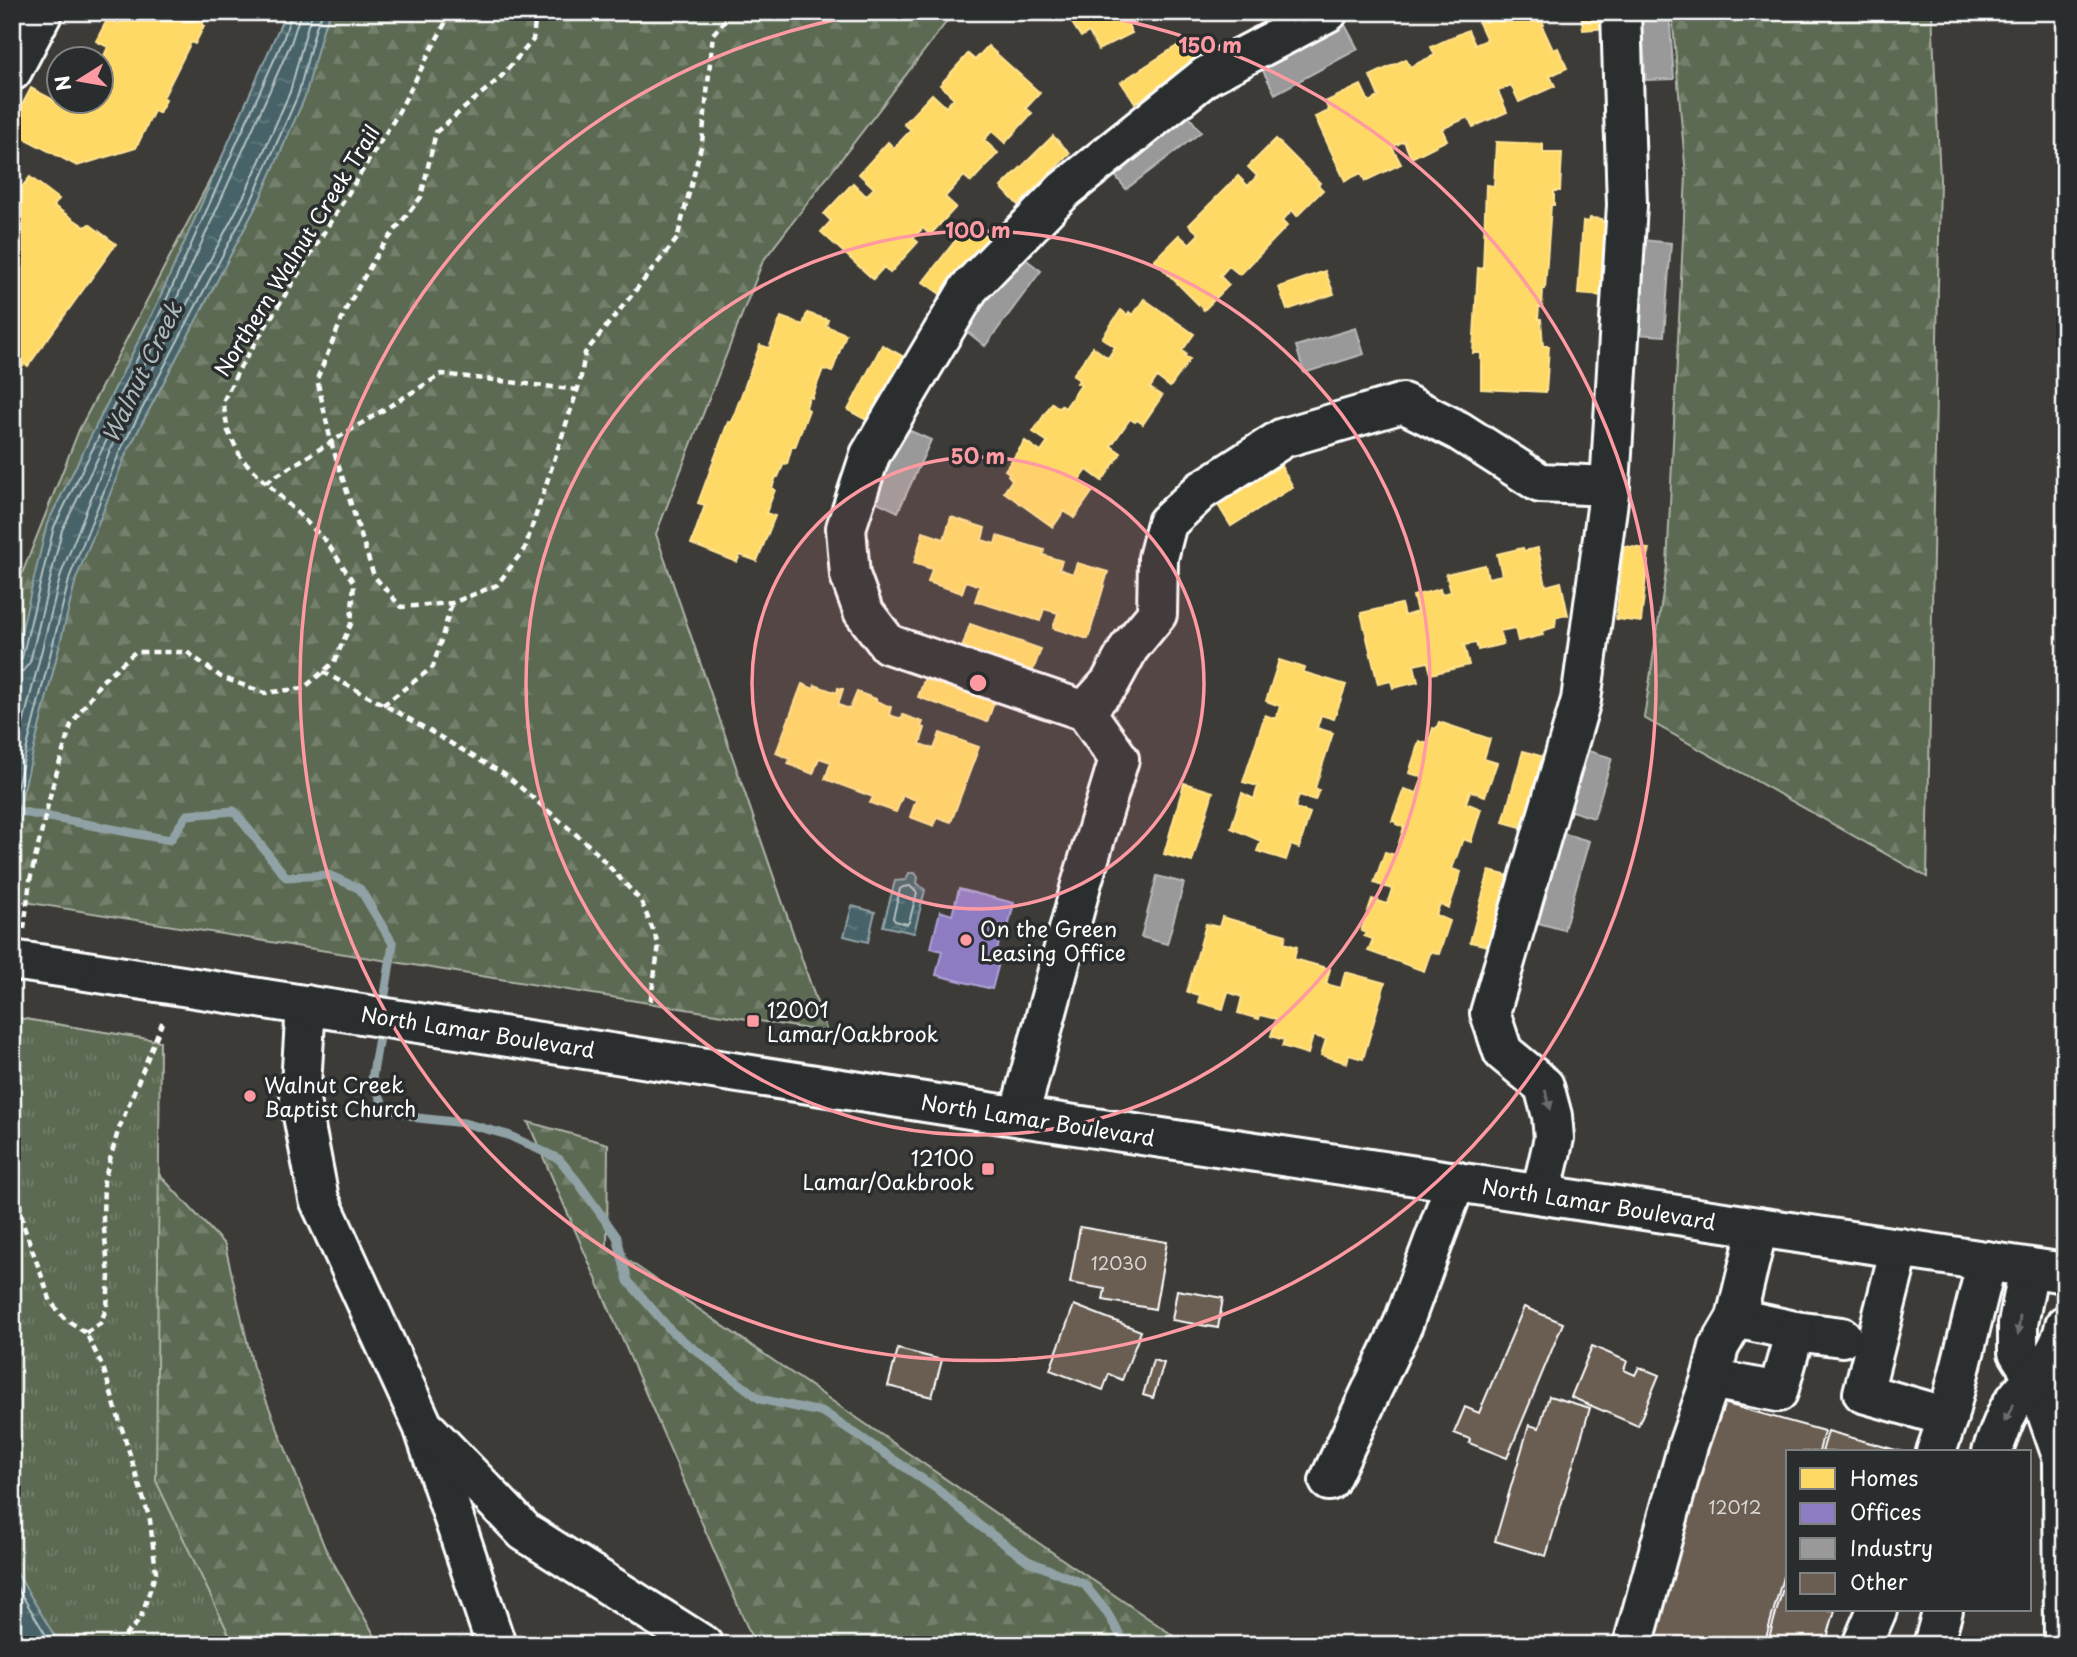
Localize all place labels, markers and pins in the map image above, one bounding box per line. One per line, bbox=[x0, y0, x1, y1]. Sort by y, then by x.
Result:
centre of rings bbox=[966, 671, 990, 695]
place label: On the Green Leasing Office bbox=[980, 912, 1126, 968]
marker: On the Green Leasing Office bbox=[958, 932, 974, 948]
place label: 12001 Lamar/Oakbrook bbox=[767, 993, 939, 1049]
marker: 12001 Lamar/Oakbrook bbox=[745, 1013, 761, 1029]
place label: Walnut Creek Baptist Church bbox=[264, 1068, 416, 1124]
marker: Walnut Creek Baptist Church bbox=[242, 1088, 258, 1104]
place label: 12100 Lamar/Oakbrook bbox=[802, 1141, 974, 1197]
marker: 12100 Lamar/Oakbrook bbox=[980, 1161, 996, 1177]

